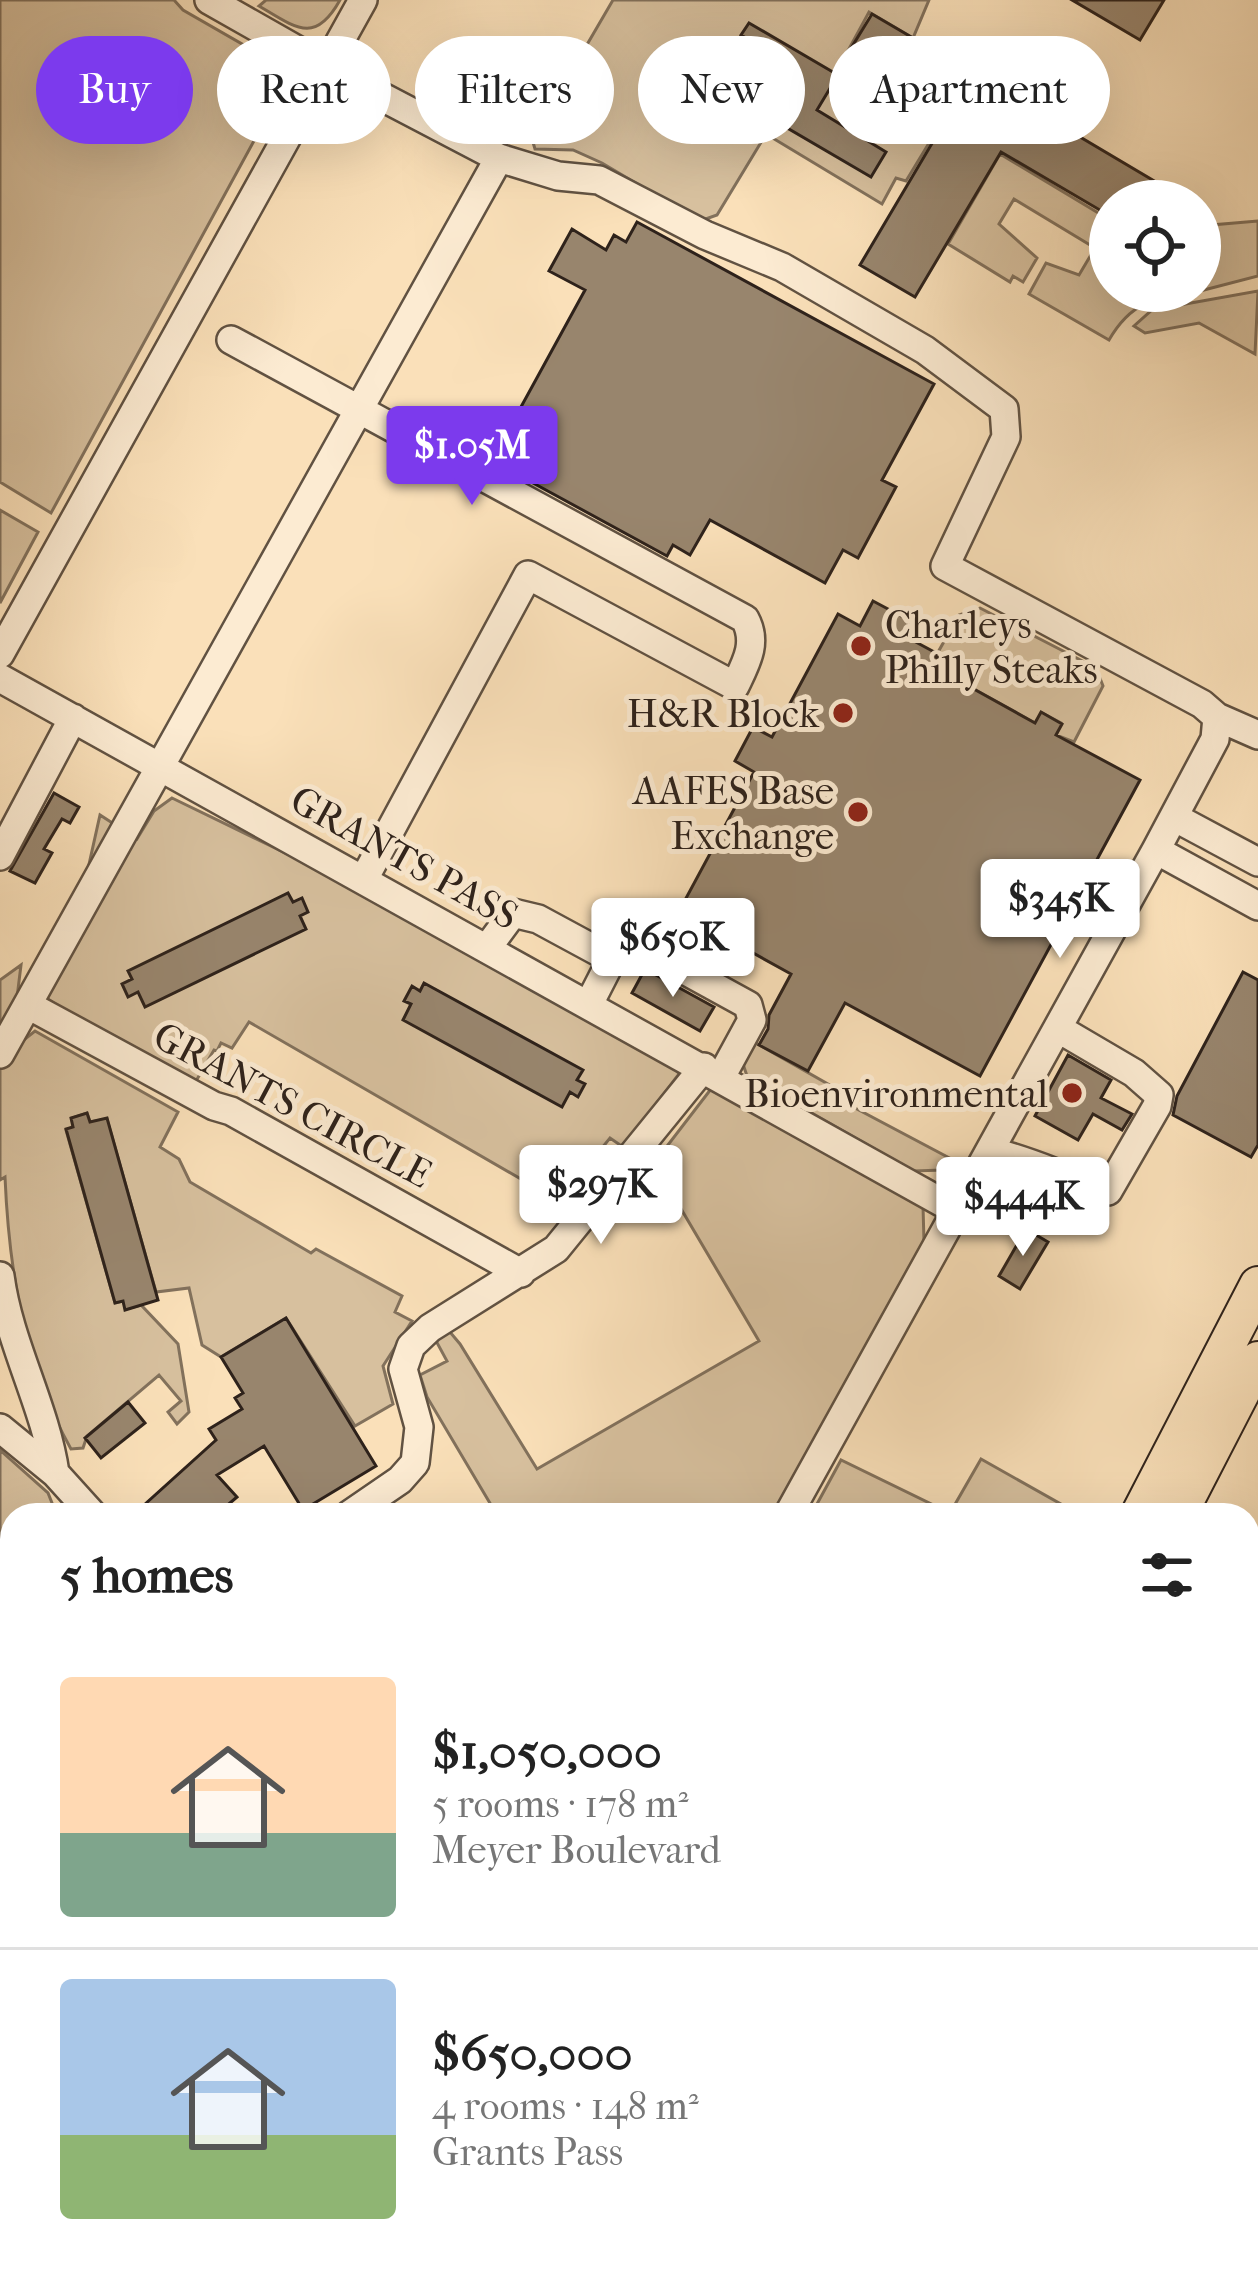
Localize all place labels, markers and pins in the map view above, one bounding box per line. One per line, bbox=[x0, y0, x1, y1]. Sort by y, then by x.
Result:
pin: $1.05M bbox=[374, 406, 570, 508]
place label: Charleys Philly Steaks bbox=[885, 602, 1098, 693]
marker: Charleys Philly Steaks bbox=[848, 633, 874, 659]
place label: H&R Block bbox=[627, 691, 820, 737]
marker: H&R Block bbox=[830, 700, 856, 726]
place label: AAFES Base Exchange bbox=[631, 768, 834, 859]
marker: AAFES Base Exchange bbox=[845, 799, 871, 825]
pin: $345K bbox=[976, 859, 1144, 961]
pin: $650K bbox=[589, 898, 757, 1000]
place label: Bioenvironmental bbox=[744, 1071, 1048, 1117]
marker: Bioenvironmental bbox=[1059, 1080, 1085, 1106]
pin: $297K bbox=[517, 1145, 685, 1247]
pin: $444K bbox=[939, 1157, 1107, 1259]

